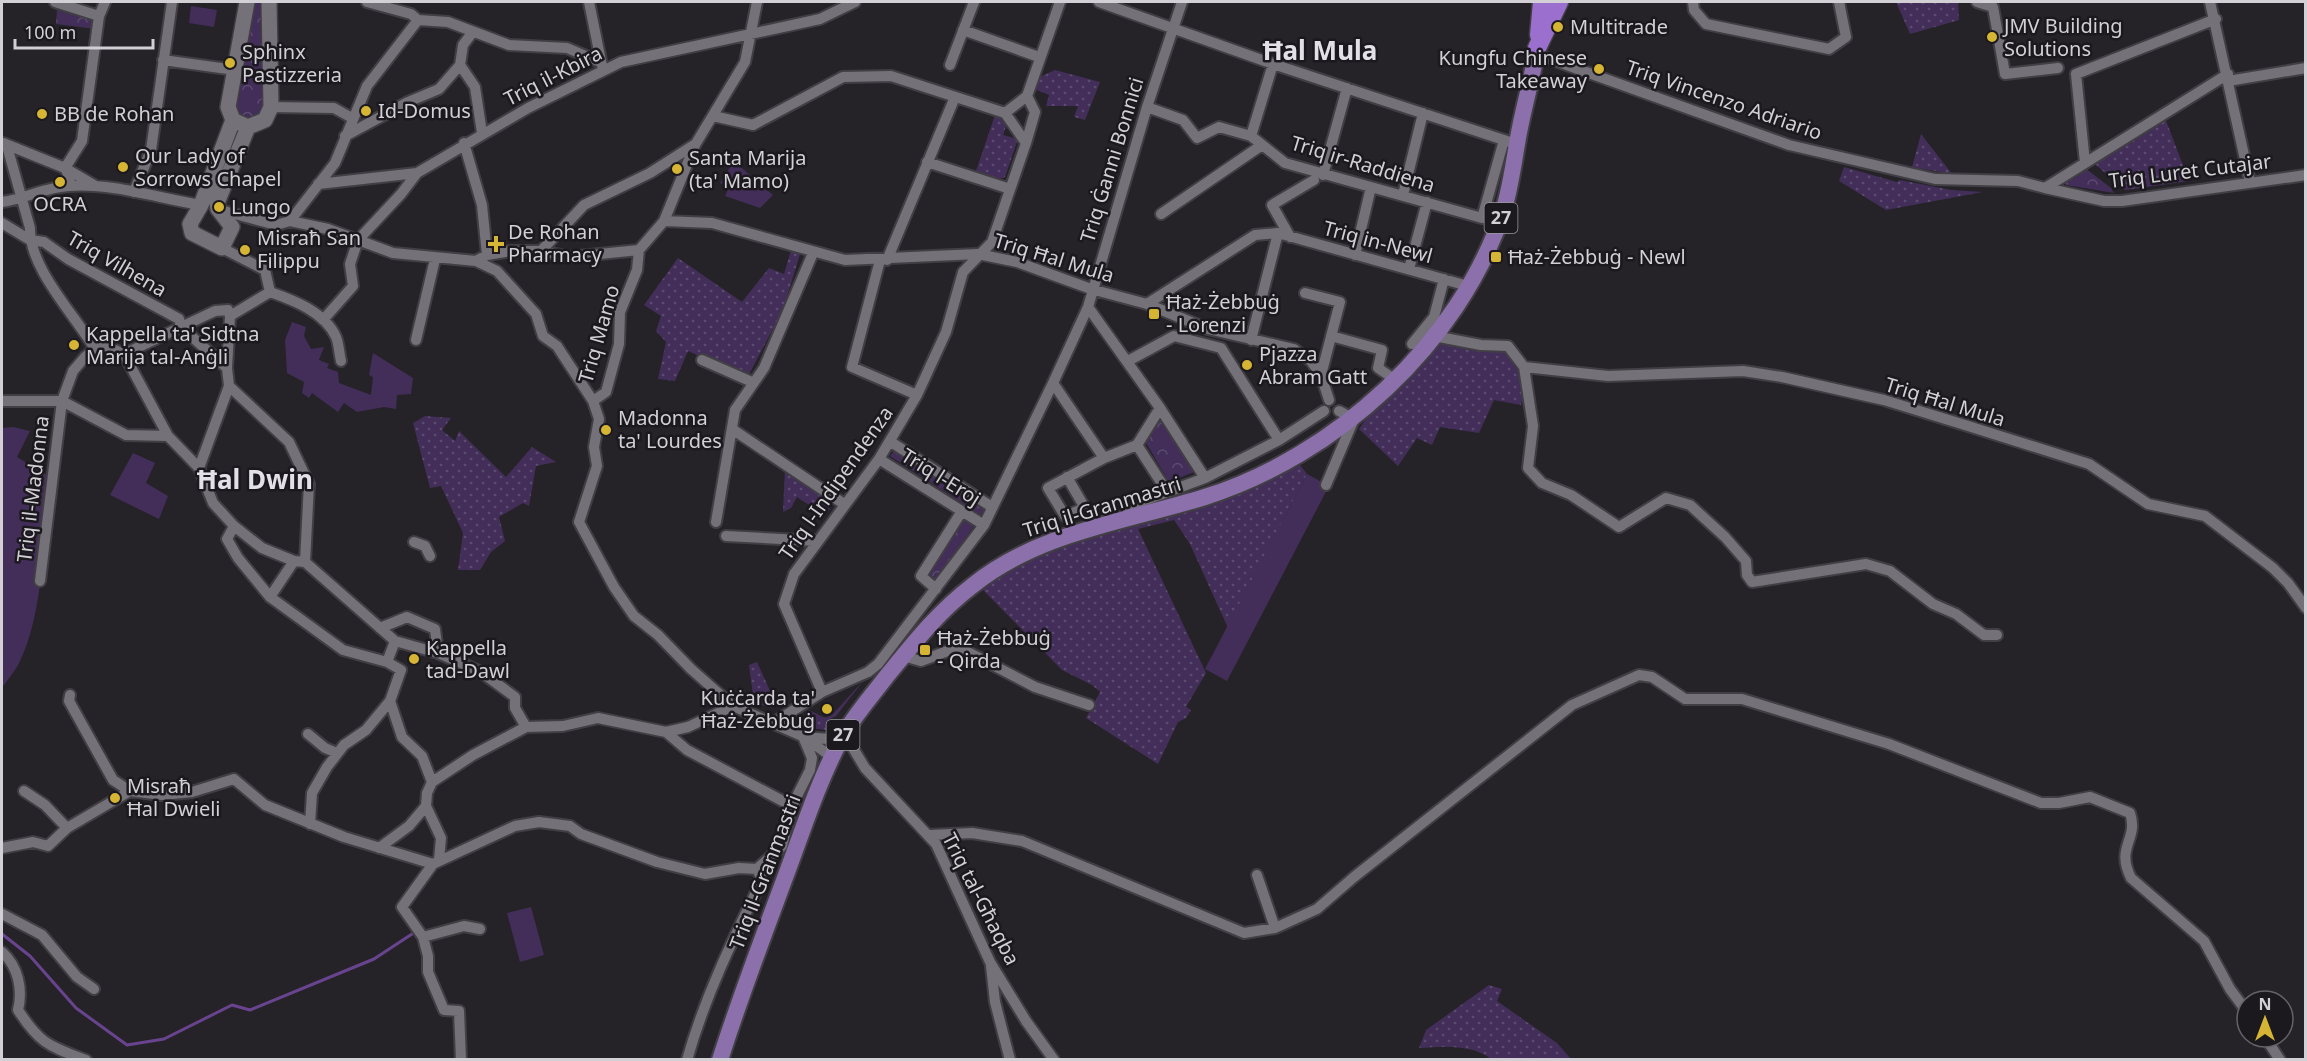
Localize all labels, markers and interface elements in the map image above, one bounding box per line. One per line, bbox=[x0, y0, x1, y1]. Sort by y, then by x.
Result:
scale bar bbox=[15, 12, 153, 50]
place label: JMV Building Solutions bbox=[2002, 12, 2123, 62]
place label: Multitrade bbox=[1570, 13, 1668, 40]
text: 100 m bbox=[24, 20, 76, 44]
marker: Multitrade bbox=[1551, 20, 1565, 34]
marker: JMV Building Solutions bbox=[1985, 30, 1999, 44]
district label: Ħal Mula bbox=[1263, 32, 1377, 68]
place label: Sphinx Pastizzeria bbox=[242, 38, 342, 88]
street label: Triq il-Kbira bbox=[499, 39, 606, 112]
place label: Kungfu Chinese Takeaway bbox=[1439, 44, 1588, 94]
street label: Triq Vincenzo Adriario bbox=[1622, 53, 1826, 146]
marker: Sphinx Pastizzeria bbox=[223, 56, 237, 70]
marker: Kungfu Chinese Takeaway bbox=[1592, 62, 1606, 76]
street label: Triq Ġanni Bonnici bbox=[1074, 74, 1150, 246]
place label: Id-Domus bbox=[378, 97, 471, 124]
place label: BB de Rohan bbox=[54, 100, 174, 127]
marker: Id-Domus bbox=[359, 104, 373, 118]
marker: BB de Rohan bbox=[35, 107, 49, 121]
street label: Triq ir-Raddiena bbox=[1288, 129, 1438, 198]
place label: Our Lady of Sorrows Chapel bbox=[135, 142, 281, 192]
place label: Santa Marija (ta' Mamo) bbox=[689, 144, 806, 194]
street label: Triq Luret Cutajar bbox=[2107, 147, 2273, 194]
marker: Our Lady of Sorrows Chapel bbox=[116, 160, 130, 174]
marker: Santa Marija (ta' Mamo) bbox=[670, 162, 684, 176]
marker: OCRA bbox=[53, 175, 67, 189]
place label: OCRA bbox=[33, 190, 87, 217]
place label: Lungo bbox=[231, 193, 291, 220]
marker: Lungo bbox=[212, 200, 226, 214]
road number: 27 bbox=[1484, 203, 1518, 233]
street label: Triq in-Newl bbox=[1321, 214, 1436, 269]
place label: De Rohan Pharmacy bbox=[508, 218, 602, 268]
street label: Triq Vilhena bbox=[63, 224, 172, 303]
place label: Misraħ San Filippu bbox=[257, 224, 361, 274]
street label: Triq Ħal Mula bbox=[991, 226, 1118, 289]
marker: De Rohan Pharmacy bbox=[489, 237, 503, 251]
marker: Misraħ San Filippu bbox=[238, 243, 252, 257]
place label: Ħaż-Żebbuġ - Newl bbox=[1508, 243, 1686, 270]
marker: Ħaż-Żebbuġ - Newl bbox=[1489, 250, 1503, 264]
street label: Triq Mamo bbox=[572, 281, 625, 386]
place label: Ħaż-Żebbuġ - Lorenzi bbox=[1166, 288, 1280, 338]
marker: Ħaż-Żebbuġ - Lorenzi bbox=[1147, 307, 1161, 321]
place label: Kappella ta' Sidtna Marija tal-Anġli bbox=[86, 320, 259, 370]
marker: Kappella ta' Sidtna Marija tal-Anġli bbox=[67, 338, 81, 352]
place label: Pjazza Abram Gatt bbox=[1259, 340, 1367, 390]
marker: Pjazza Abram Gatt bbox=[1240, 358, 1254, 372]
street label: Triq Ħal Mula bbox=[1882, 370, 2009, 433]
street label: Triq l-Indipendenza bbox=[772, 401, 899, 565]
place label: Madonna ta' Lourdes bbox=[618, 404, 722, 454]
street label: Triq il-Madonna bbox=[10, 414, 55, 564]
marker: Madonna ta' Lourdes bbox=[599, 423, 613, 437]
street label: Triq l-Eroj bbox=[896, 442, 986, 512]
district label: Ħal Dwin bbox=[197, 461, 313, 497]
street label: Triq il-Granmastri bbox=[1020, 470, 1184, 543]
place label: Ħaż-Żebbuġ - Qirda bbox=[937, 624, 1051, 674]
place label: Kappella tad-Dawl bbox=[426, 634, 510, 684]
marker: Ħaż-Żebbuġ - Qirda bbox=[918, 643, 932, 657]
marker: Kappella tad-Dawl bbox=[407, 652, 421, 666]
place label: Kuċċarda ta' Ħaż-Żebbuġ bbox=[701, 684, 815, 734]
marker: Kuċċarda ta' Ħaż-Żebbuġ bbox=[820, 702, 834, 716]
road number: 27 bbox=[826, 720, 860, 750]
place label: Misraħ Ħal Dwieli bbox=[127, 772, 220, 822]
street label: Triq il-Granmastri bbox=[723, 790, 807, 953]
marker: Misraħ Ħal Dwieli bbox=[108, 791, 122, 805]
street label: Triq tal-Għaqba bbox=[936, 828, 1026, 970]
north arrow bbox=[2235, 989, 2295, 1049]
text: N bbox=[2258, 993, 2272, 1015]

